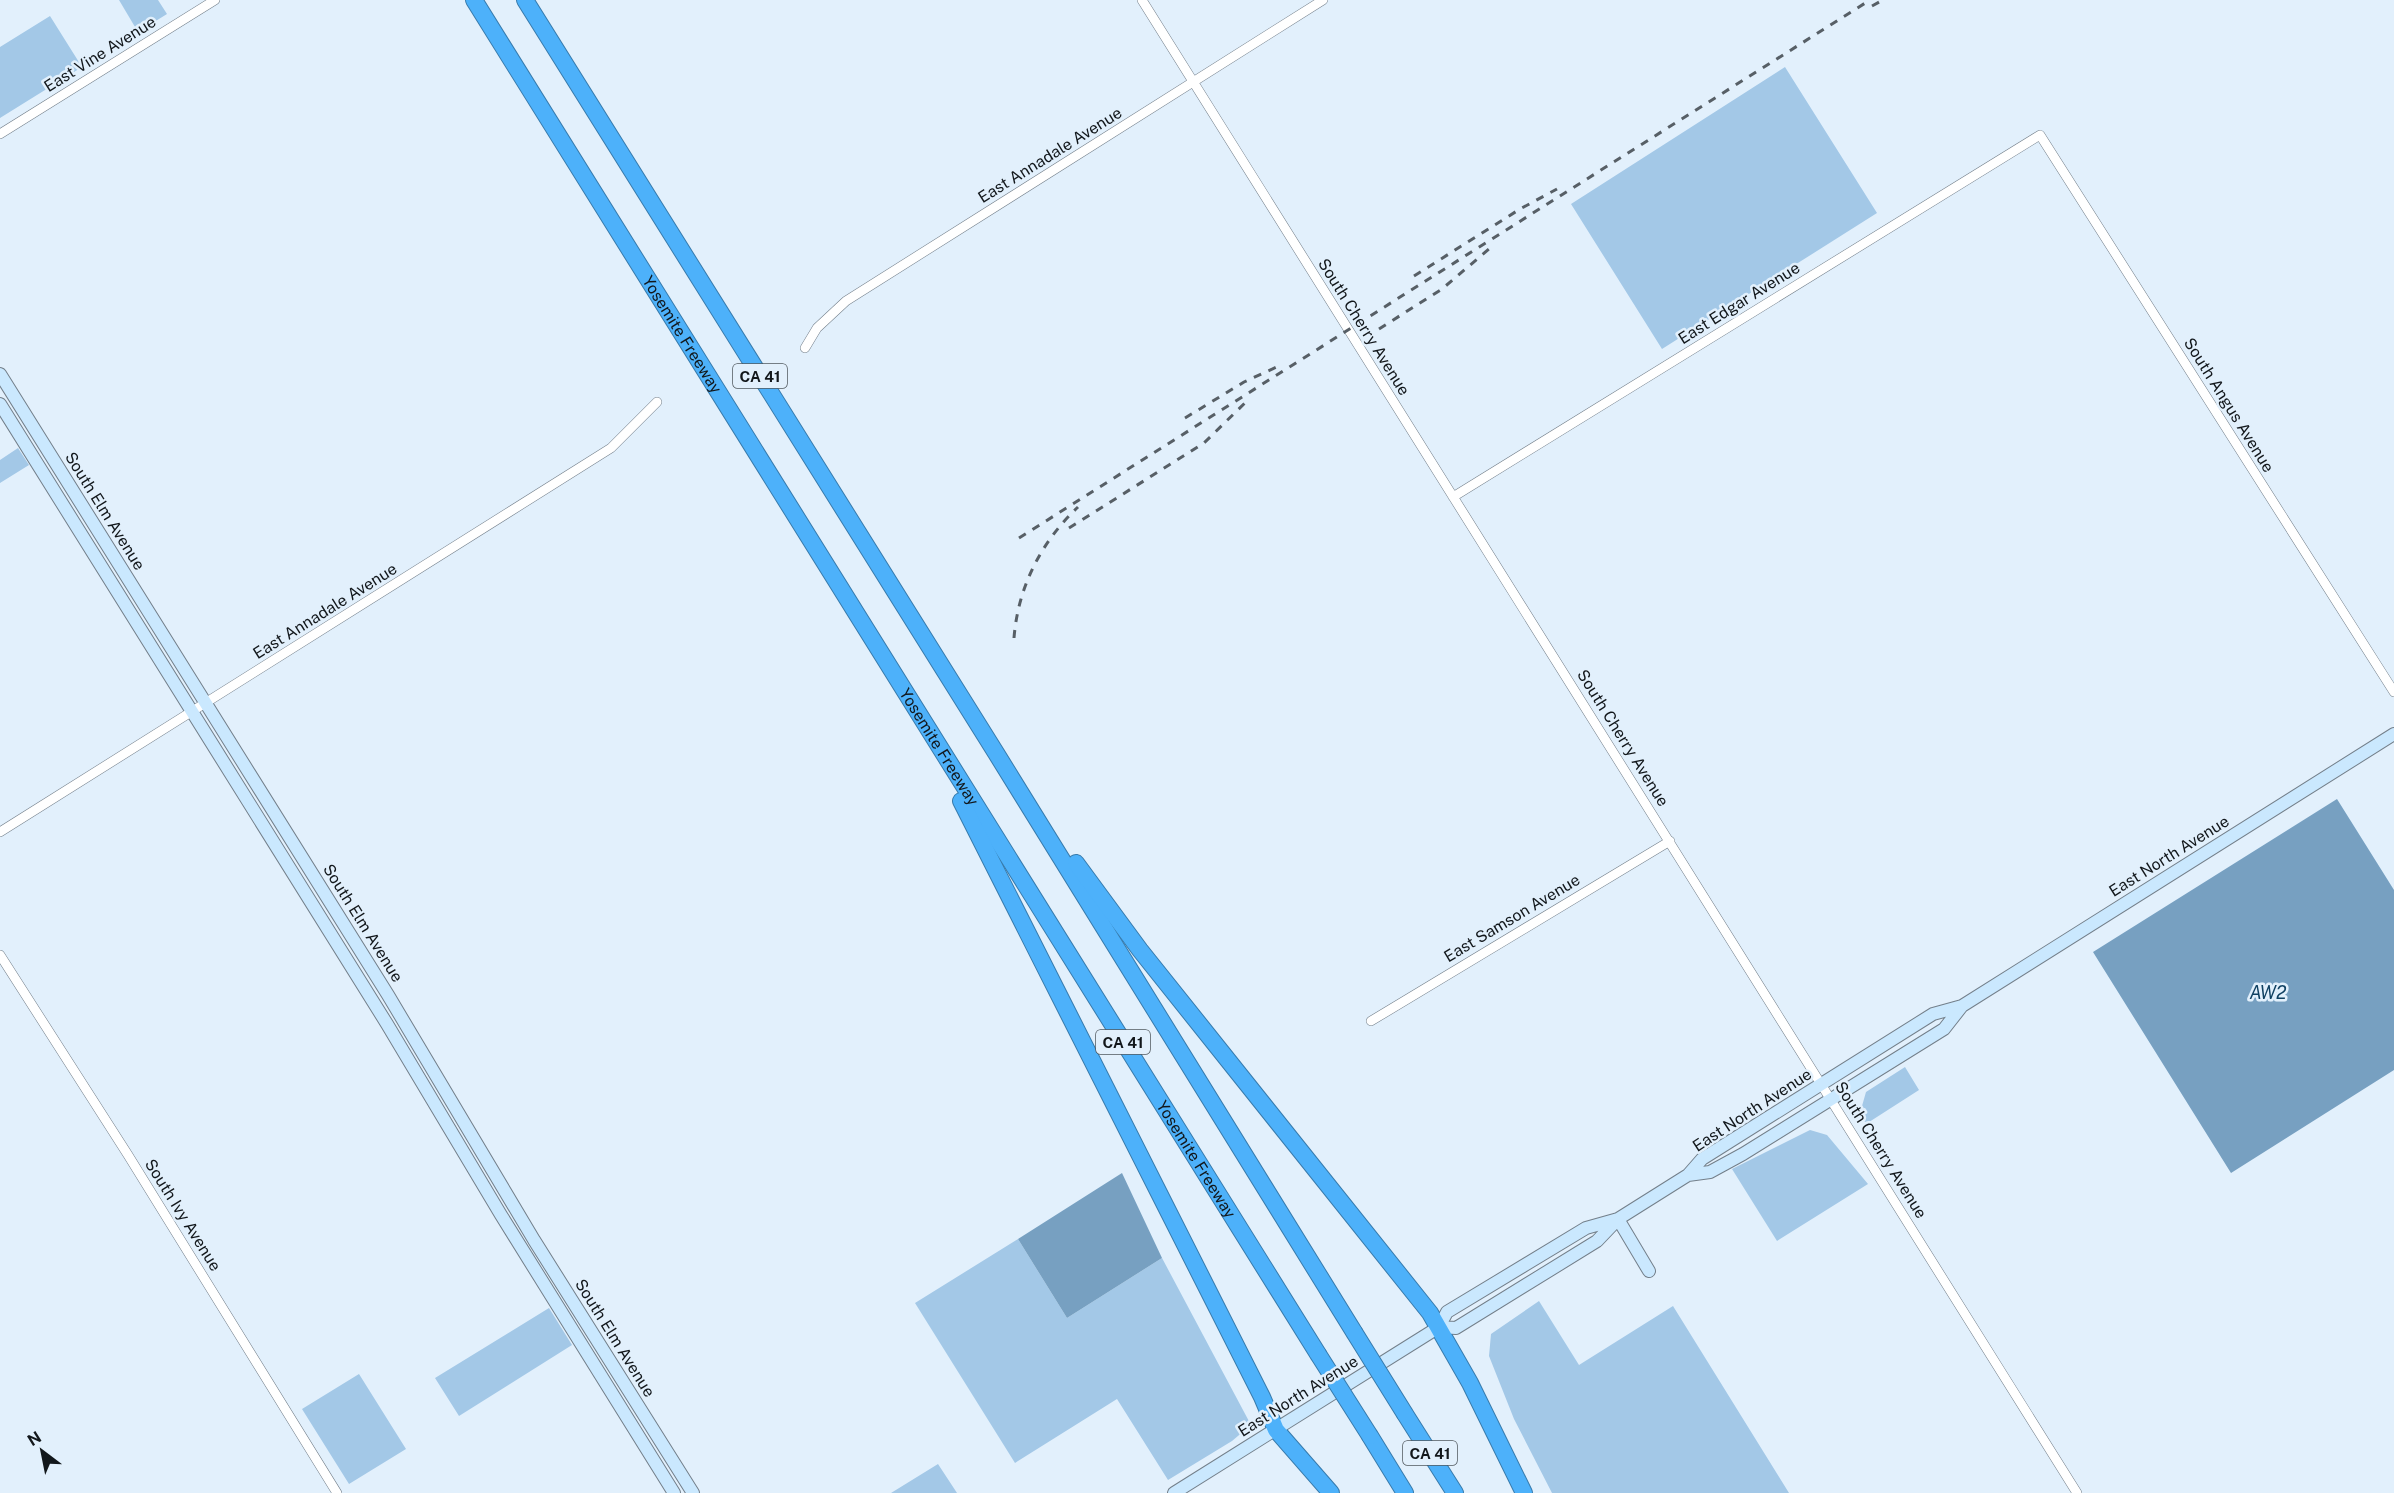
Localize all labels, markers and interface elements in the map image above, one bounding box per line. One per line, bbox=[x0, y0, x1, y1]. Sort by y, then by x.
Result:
street label: East Vine Avenue bbox=[41, 12, 159, 96]
street label: East Annadale Avenue bbox=[975, 103, 1125, 207]
street label: South Cherry Avenue bbox=[1314, 255, 1414, 399]
street label: East Edgar Avenue bbox=[1675, 258, 1803, 348]
street label: Yosemite Freeway bbox=[639, 272, 726, 397]
street label: South Angus Avenue bbox=[2180, 334, 2278, 476]
road number: CA 41 bbox=[733, 364, 787, 388]
street label: South Elm Avenue bbox=[61, 448, 149, 574]
street label: East Annadale Avenue bbox=[250, 559, 400, 663]
street label: South Cherry Avenue bbox=[1573, 666, 1673, 810]
street label: Yosemite Freeway bbox=[896, 685, 983, 809]
street label: East North Avenue bbox=[2105, 811, 2233, 901]
street label: South Elm Avenue bbox=[319, 860, 407, 986]
street label: East Samson Avenue bbox=[1441, 870, 1583, 966]
water label: AW2 bbox=[2250, 982, 2287, 1003]
road number: CA 41 bbox=[1096, 1030, 1150, 1054]
street label: East North Avenue bbox=[1689, 1064, 1815, 1156]
street label: South Cherry Avenue bbox=[1831, 1078, 1931, 1222]
street label: Yosemite Freeway bbox=[1153, 1097, 1241, 1222]
street label: South Ivy Avenue bbox=[141, 1155, 225, 1275]
street label: South Elm Avenue bbox=[571, 1275, 659, 1401]
street label: East North Avenue bbox=[1234, 1351, 1362, 1441]
north arrow bbox=[12, 1421, 72, 1481]
text: N bbox=[24, 1427, 45, 1450]
road number: CA 41 bbox=[1403, 1441, 1457, 1465]

